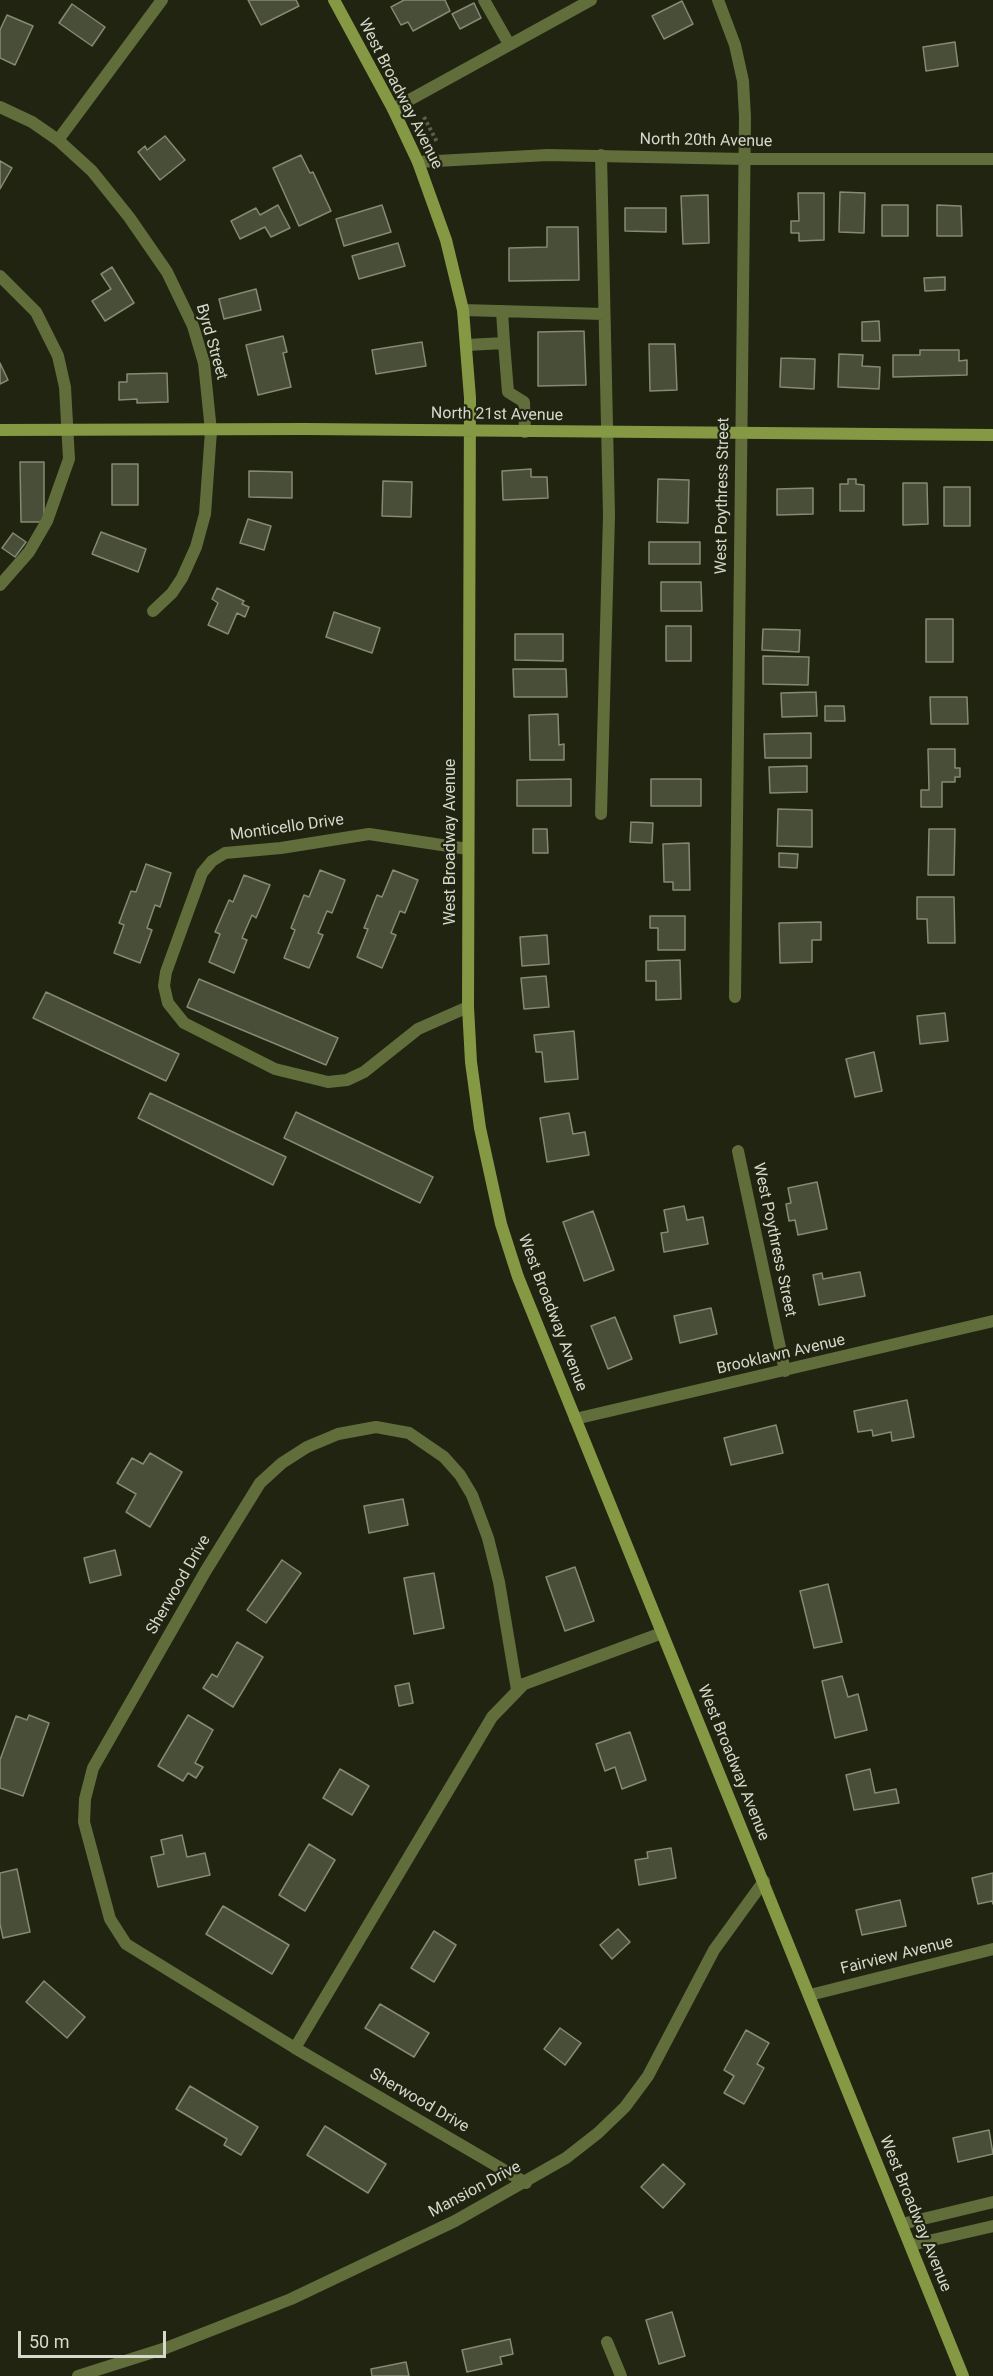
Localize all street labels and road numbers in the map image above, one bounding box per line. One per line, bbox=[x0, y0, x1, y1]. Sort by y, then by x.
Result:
street label: West Broadway Avenue bbox=[354, 15, 446, 173]
street label: North 20th Avenue bbox=[639, 130, 773, 152]
street label: Byrd Street bbox=[191, 302, 231, 382]
street label: North 21st Avenue bbox=[431, 404, 563, 426]
street label: West Poythress Street bbox=[712, 417, 734, 575]
street label: West Broadway Avenue bbox=[441, 759, 461, 925]
street label: Monticello Drive bbox=[229, 811, 345, 845]
street label: West Poythress Street bbox=[748, 1161, 800, 1319]
street label: West Broadway Avenue bbox=[513, 1232, 591, 1394]
street label: Brooklawn Avenue bbox=[715, 1331, 847, 1379]
street label: Sherwood Drive bbox=[143, 1532, 215, 1638]
street label: West Broadway Avenue bbox=[693, 1682, 773, 1844]
street label: Fairview Avenue bbox=[839, 1933, 955, 1979]
street label: Sherwood Drive bbox=[366, 2065, 472, 2137]
street label: West Broadway Avenue bbox=[875, 2133, 955, 2295]
street label: Mansion Drive bbox=[426, 2158, 524, 2222]

